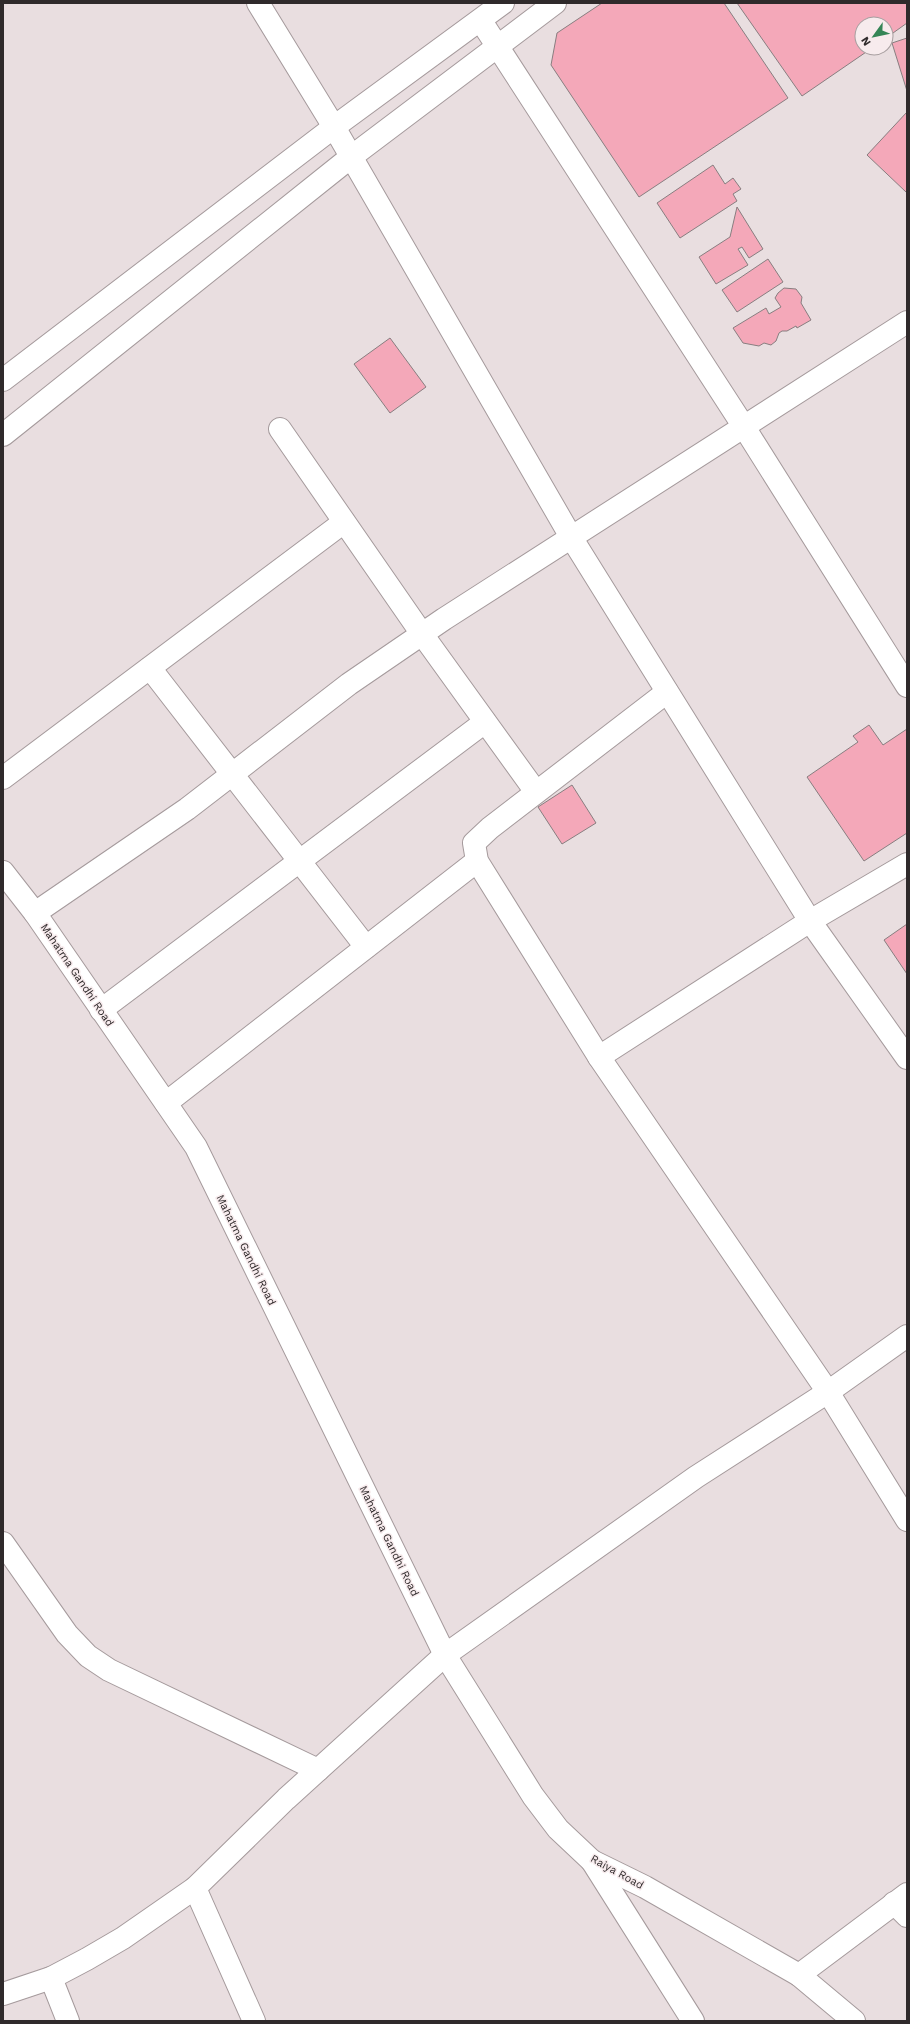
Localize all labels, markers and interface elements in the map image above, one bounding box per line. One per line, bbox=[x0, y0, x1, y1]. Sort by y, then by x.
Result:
north arrow bbox=[854, 16, 894, 56]
text: N bbox=[858, 34, 874, 48]
street label: Mahatma Gandhi Road bbox=[38, 921, 116, 1029]
street label: Mahatma Gandhi Road bbox=[214, 1193, 278, 1307]
street label: Mahatma Gandhi Road bbox=[357, 1484, 421, 1598]
street label: Raiya Road bbox=[588, 1852, 646, 1892]

